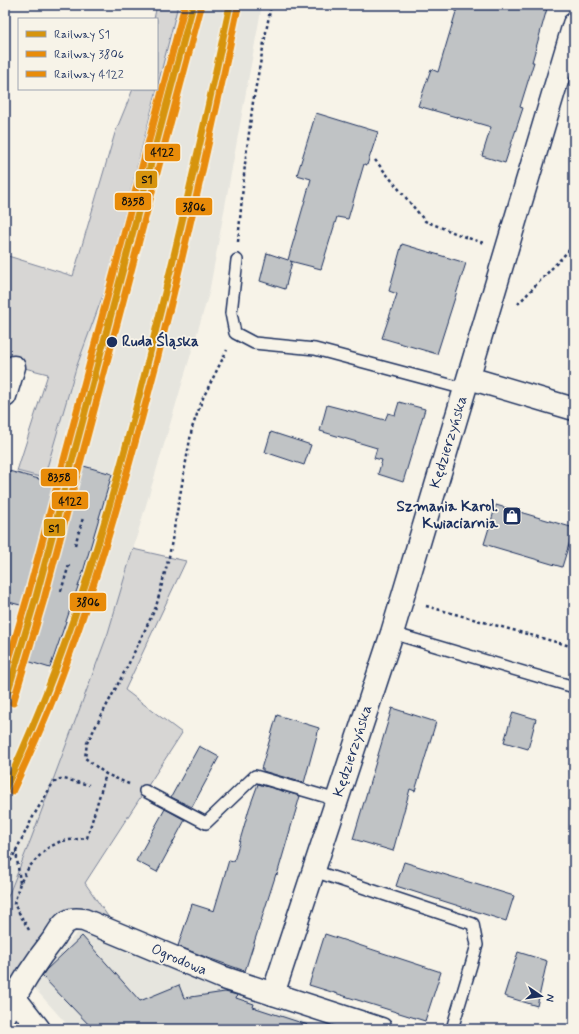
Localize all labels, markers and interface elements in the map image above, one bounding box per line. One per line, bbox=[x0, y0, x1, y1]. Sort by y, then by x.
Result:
legend bbox=[18, 18, 158, 90]
text: Railway S1 bbox=[54, 27, 110, 43]
text: Railway 3806 bbox=[54, 47, 124, 63]
text: Railway 4122 bbox=[54, 67, 124, 83]
line badge: 4122 bbox=[144, 143, 181, 162]
text: 4122 bbox=[150, 146, 174, 160]
line badge: S1 bbox=[135, 170, 158, 189]
text: S1 bbox=[141, 173, 153, 187]
line badge: 8358 bbox=[114, 192, 152, 211]
text: 8358 bbox=[121, 195, 145, 209]
line badge: 3806 bbox=[175, 197, 213, 216]
text: 3806 bbox=[182, 201, 206, 215]
place label: Ruda Śląska bbox=[122, 331, 199, 352]
marker: Ruda Śląska bbox=[105, 335, 119, 349]
street label: Kędzierzyńska bbox=[425, 393, 473, 491]
line badge: 8358 bbox=[40, 468, 78, 487]
text: 8358 bbox=[47, 471, 71, 485]
line badge: 4122 bbox=[51, 491, 89, 510]
text: 4122 bbox=[58, 495, 82, 509]
place label: Szmania Karol. Kwiaciarnia bbox=[396, 497, 499, 534]
shop icon: Szmania Karol. Kwiaciarnia bbox=[501, 505, 523, 527]
line badge: S1 bbox=[43, 518, 66, 537]
text: S1 bbox=[48, 522, 60, 536]
line badge: 3806 bbox=[69, 592, 107, 612]
text: 3806 bbox=[76, 596, 100, 610]
street label: Kędzierzyńska bbox=[329, 702, 377, 800]
street label: Ogrodowa bbox=[148, 939, 210, 981]
north arrow bbox=[521, 976, 561, 1016]
text: N bbox=[542, 993, 557, 1003]

